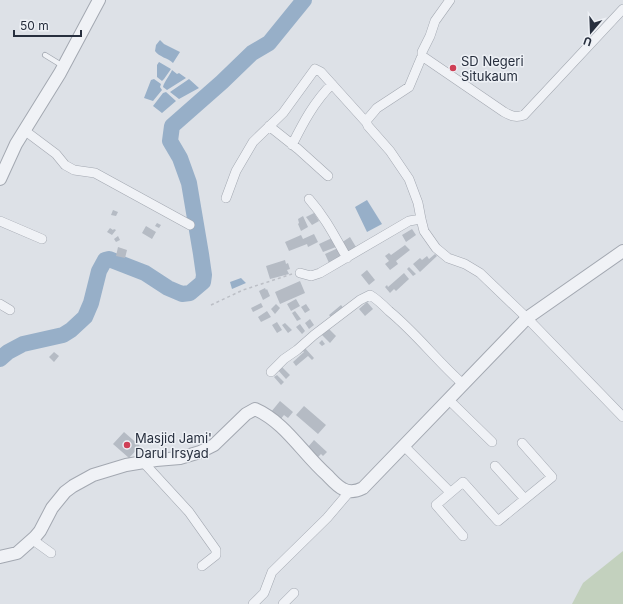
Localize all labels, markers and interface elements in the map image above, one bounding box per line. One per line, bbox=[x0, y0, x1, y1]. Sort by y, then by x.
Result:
scale bar bbox=[14, 12, 81, 38]
north arrow bbox=[571, 12, 611, 52]
text: 50 m bbox=[20, 18, 49, 33]
text: U bbox=[582, 34, 594, 49]
place label: SD Negeri Situkaum bbox=[461, 53, 524, 84]
marker: SD Negeri Situkaum bbox=[448, 63, 458, 73]
place label: Masjid Jami' Darul Irsyad bbox=[135, 430, 212, 461]
marker: Masjid Jami' Darul Irsyad bbox=[122, 440, 132, 450]

